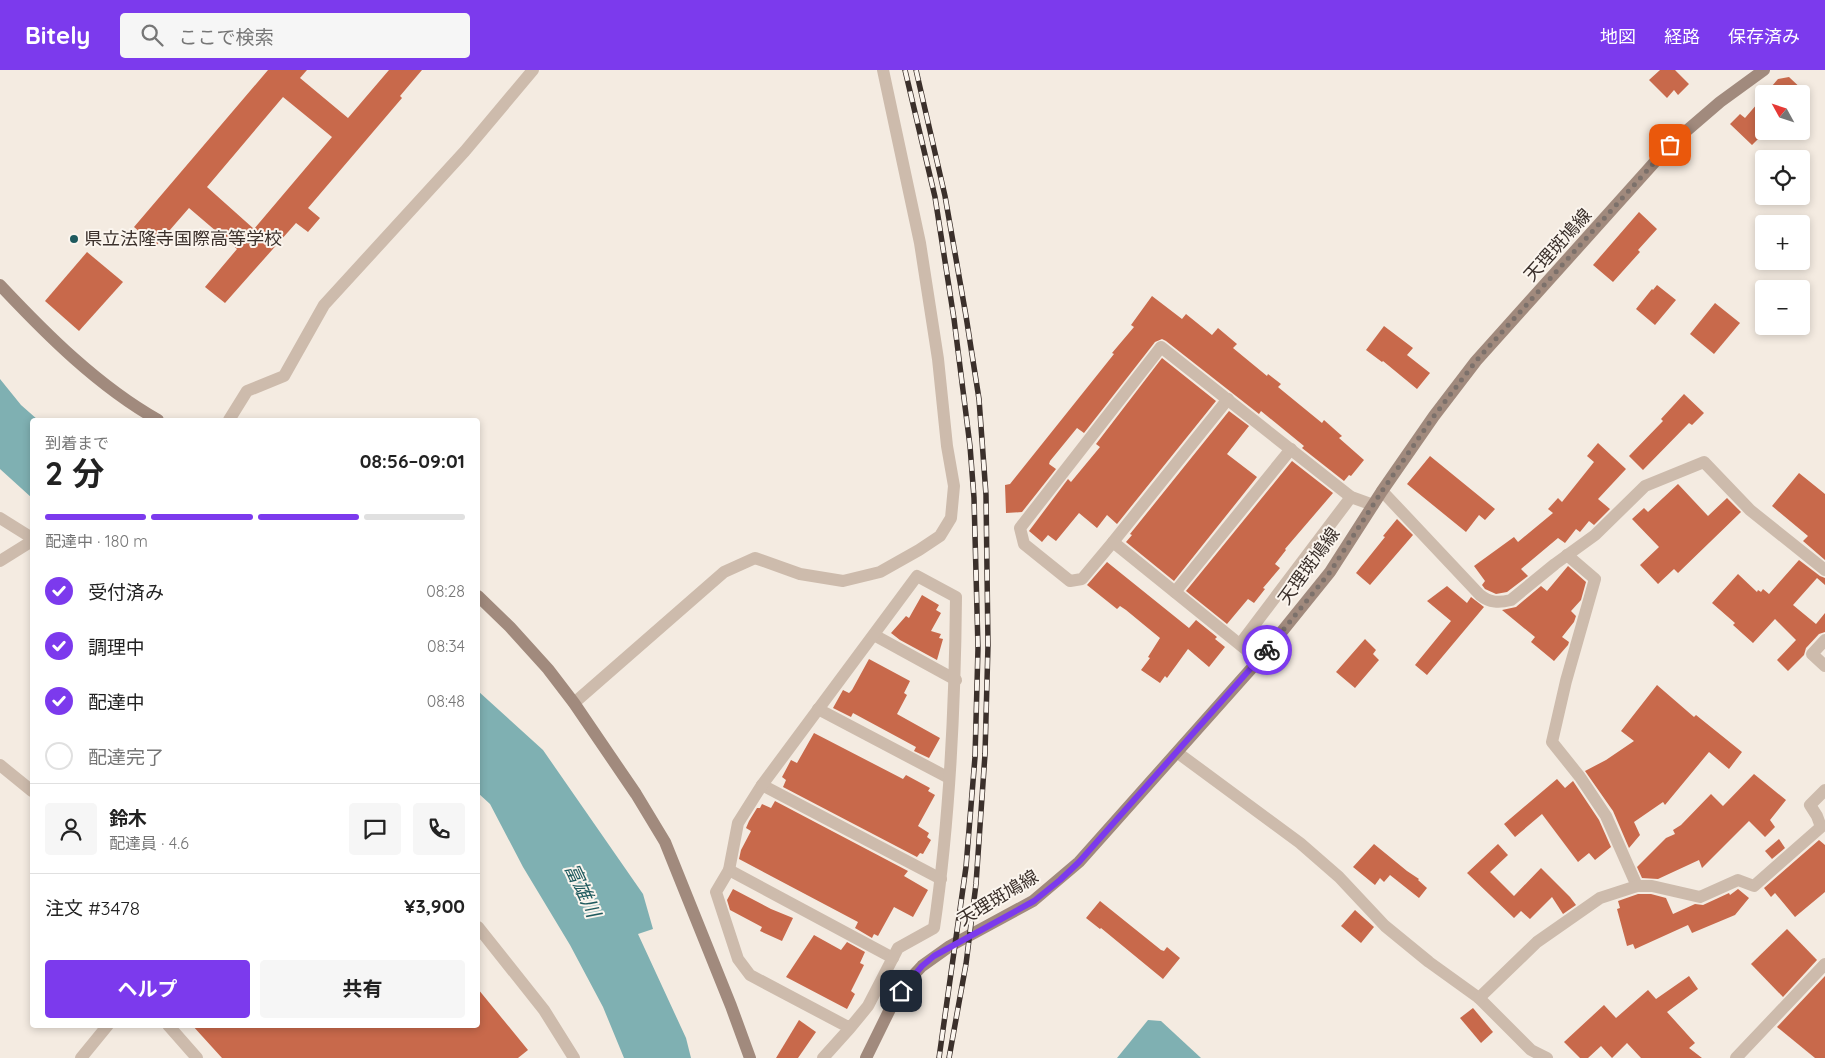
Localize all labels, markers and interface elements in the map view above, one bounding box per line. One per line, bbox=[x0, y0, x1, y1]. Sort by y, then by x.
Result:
search box bbox=[120, 13, 470, 58]
text: Bitely bbox=[25, 20, 90, 50]
icon: search bbox=[138, 21, 166, 49]
text: ここで検索 bbox=[178, 25, 273, 49]
text: 地図 bbox=[1600, 25, 1636, 48]
text: 経路 bbox=[1664, 25, 1700, 48]
text: 保存済み bbox=[1728, 25, 1800, 48]
north arrow bbox=[1755, 85, 1810, 140]
map controls bbox=[1755, 85, 1810, 335]
pin bbox=[1649, 124, 1691, 166]
icon: bag bbox=[1656, 131, 1684, 159]
button: locate bbox=[1755, 150, 1810, 205]
street label: 天理斑鳩線 bbox=[1519, 204, 1596, 286]
button: + bbox=[1755, 215, 1810, 270]
place label: 県立法隆寺国際高等学校 bbox=[84, 227, 282, 250]
marker: 県立法隆寺国際高等学校 bbox=[68, 233, 80, 245]
button: − bbox=[1755, 280, 1810, 335]
text: 到着まで bbox=[45, 433, 109, 453]
text: 08:56–09:01 bbox=[360, 449, 465, 473]
text: 2 分 bbox=[45, 453, 104, 493]
street label: 天理斑鳩線 bbox=[1273, 523, 1344, 609]
text: 配達中 · 180 m bbox=[45, 531, 148, 551]
icon: check bbox=[45, 577, 73, 605]
text: 受付済み bbox=[88, 580, 164, 604]
text: 08:28 bbox=[426, 581, 465, 601]
courier bbox=[1242, 625, 1292, 675]
icon: check bbox=[45, 632, 73, 660]
text: 調理中 bbox=[88, 635, 145, 659]
text: 08:34 bbox=[427, 636, 465, 656]
icon: bike bbox=[1253, 636, 1281, 664]
icon: check bbox=[45, 687, 73, 715]
text: 配達中 bbox=[88, 690, 145, 714]
text: 08:48 bbox=[427, 691, 465, 711]
text: 配達完了 bbox=[88, 745, 164, 769]
button: person bbox=[45, 803, 97, 855]
button: chat bbox=[349, 803, 401, 855]
button: phone bbox=[413, 803, 465, 855]
text: 鈴木 bbox=[109, 806, 147, 830]
text: 配達員 · 4.6 bbox=[109, 833, 189, 853]
water label: 富雄川 bbox=[560, 859, 607, 923]
street label: 天理斑鳩線 bbox=[953, 865, 1042, 931]
text: ¥3,900 bbox=[404, 894, 465, 918]
text: 注文 #3478 bbox=[45, 896, 140, 920]
button: ヘルプ bbox=[45, 960, 250, 1018]
button: 共有 bbox=[260, 960, 465, 1018]
pin bbox=[880, 970, 922, 1012]
icon: home bbox=[887, 977, 915, 1005]

